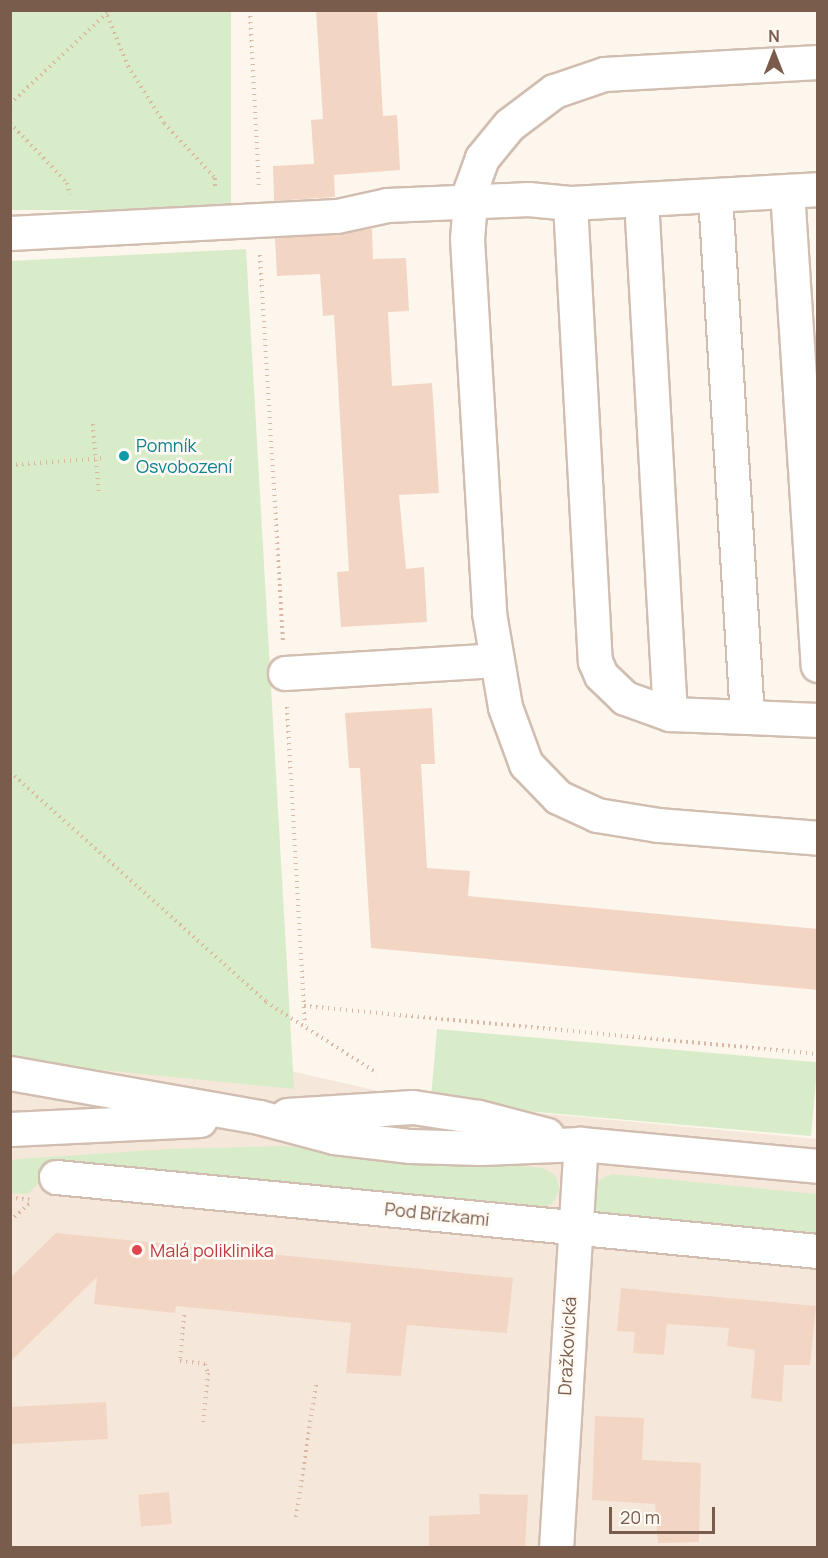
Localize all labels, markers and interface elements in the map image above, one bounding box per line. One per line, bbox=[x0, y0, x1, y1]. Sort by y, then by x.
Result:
north arrow bbox=[744, 24, 804, 84]
text: N bbox=[768, 25, 780, 47]
place label: Pomník Osvobození bbox=[136, 435, 232, 478]
marker: Pomník Osvobození bbox=[117, 449, 131, 463]
street label: Pod Břízkami bbox=[383, 1198, 491, 1230]
place label: Malá poliklinika bbox=[150, 1239, 274, 1261]
marker: Malá poliklinika bbox=[128, 1241, 146, 1259]
street label: Dražkovická bbox=[554, 1296, 580, 1396]
scale bar bbox=[612, 1495, 718, 1533]
text: 20 m bbox=[620, 1505, 660, 1529]

